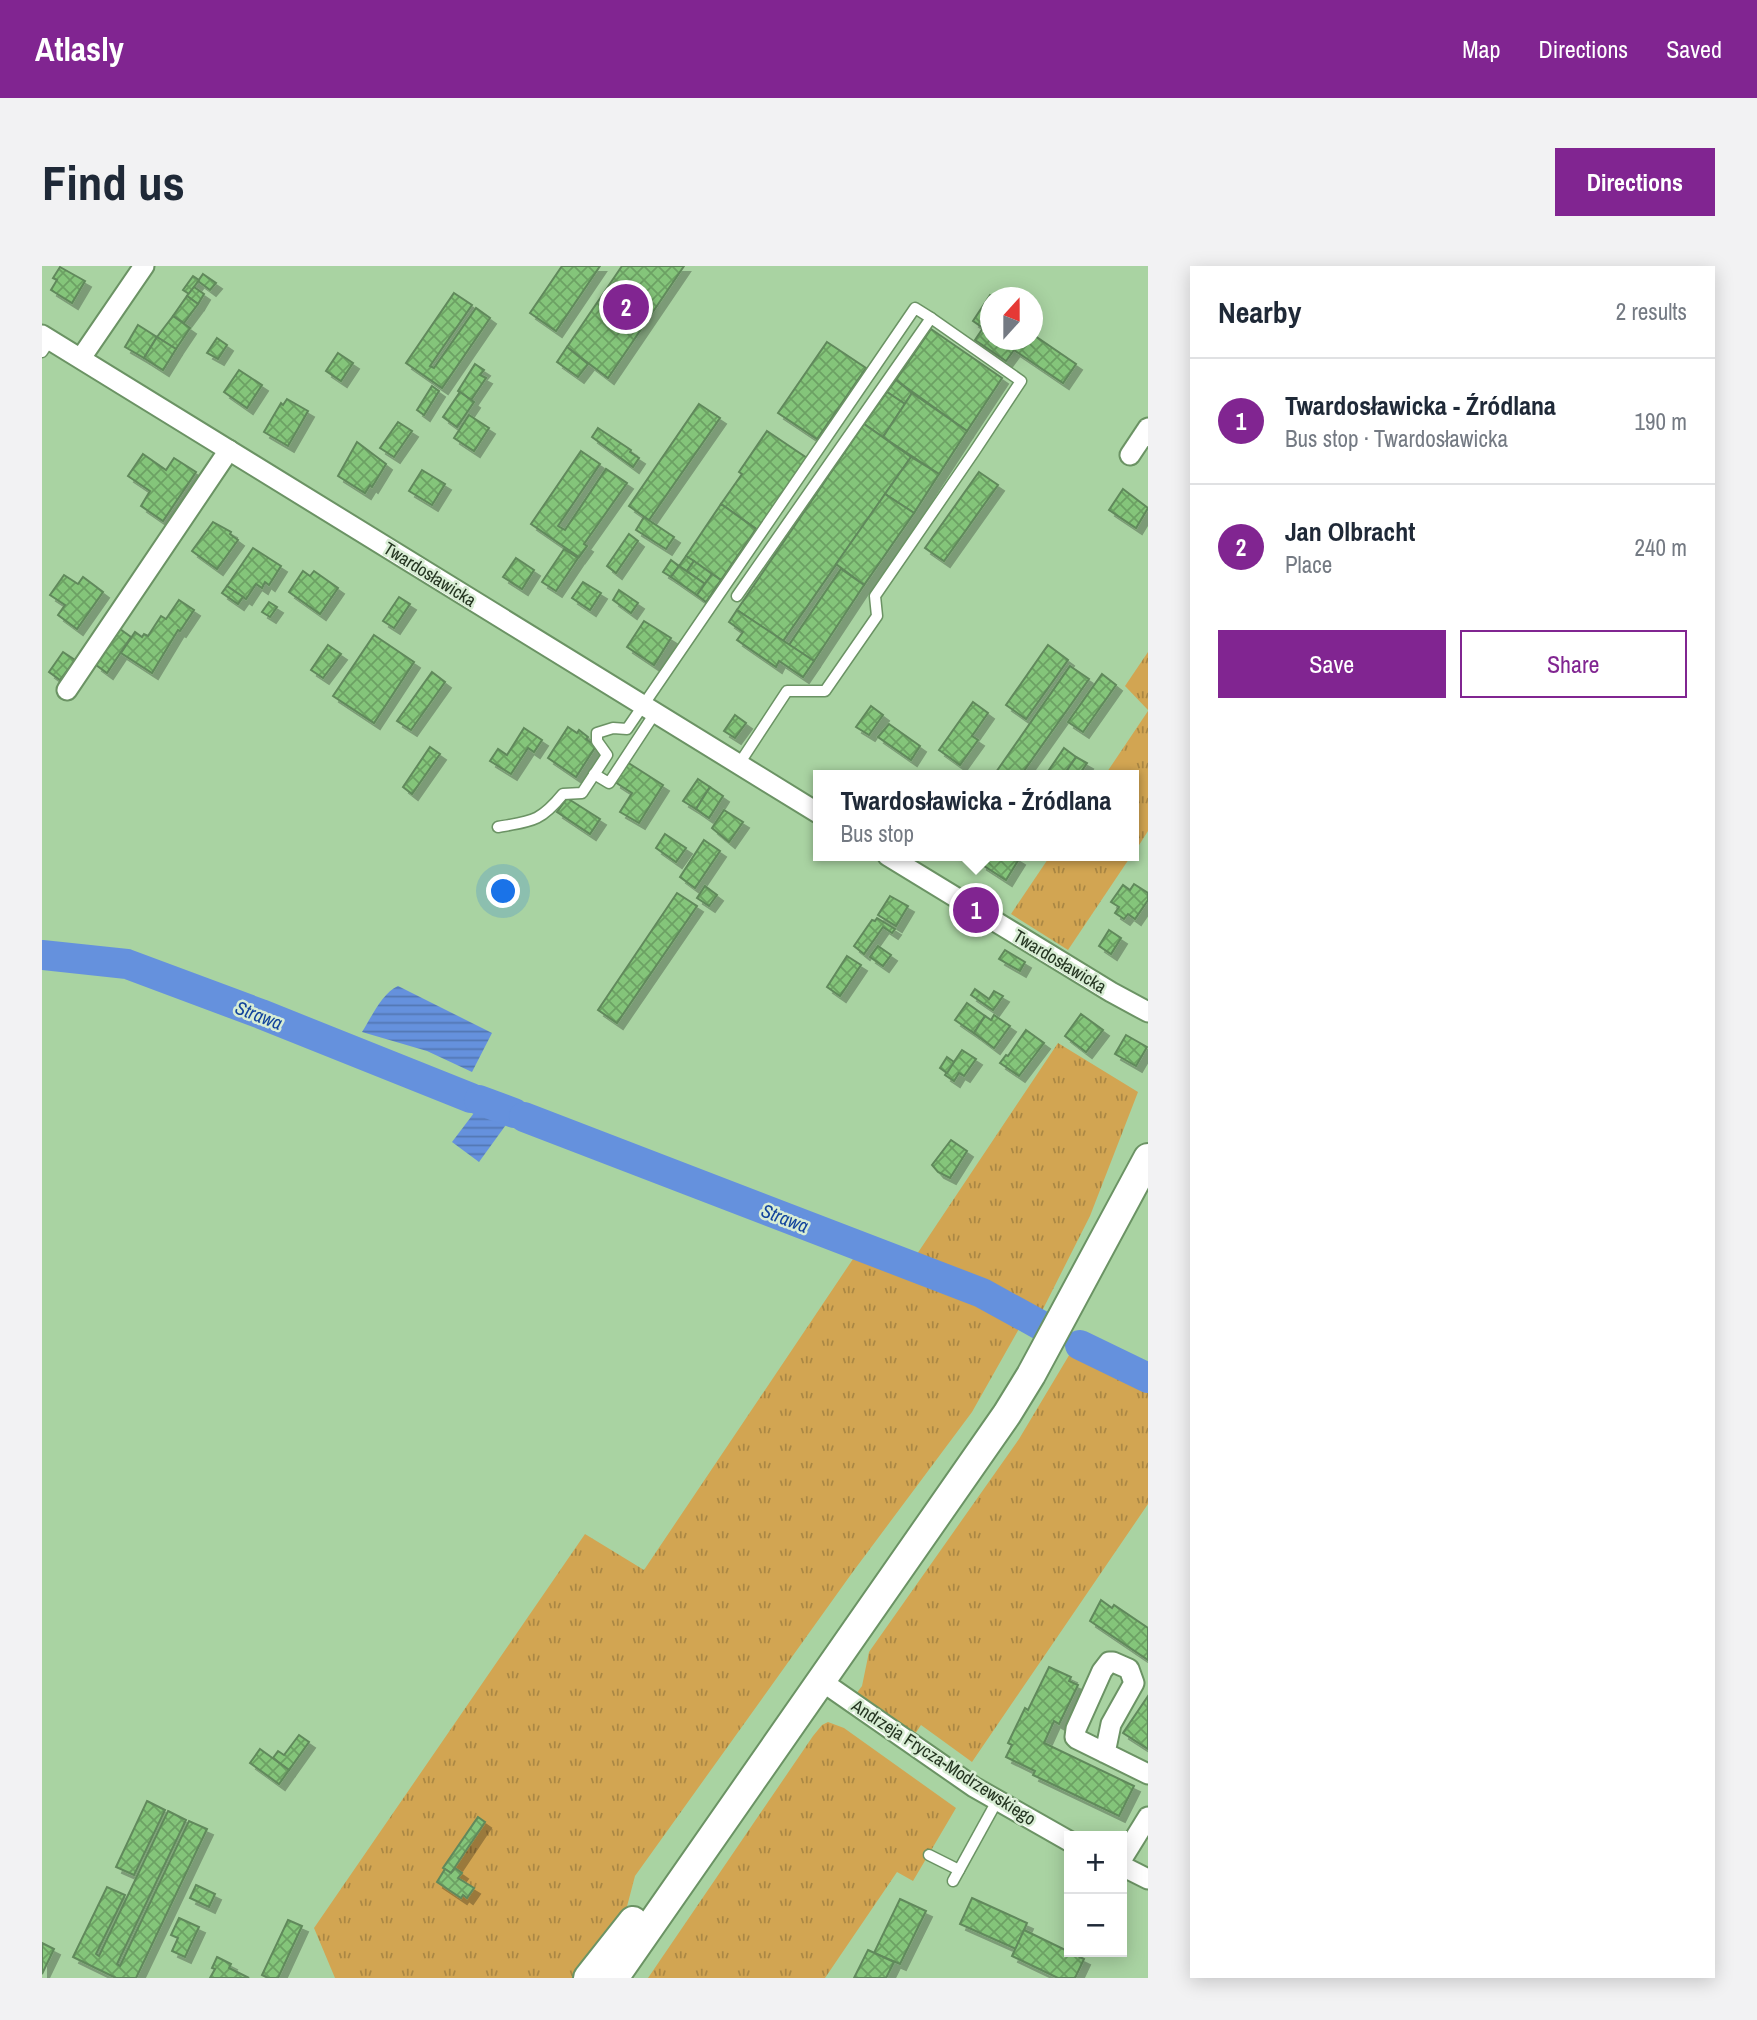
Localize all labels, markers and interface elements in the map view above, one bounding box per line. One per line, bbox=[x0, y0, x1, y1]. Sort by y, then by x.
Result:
text: Atlasly bbox=[35, 27, 124, 71]
text: Map bbox=[1462, 33, 1500, 65]
text: Directions bbox=[1538, 33, 1628, 65]
text: Saved bbox=[1666, 33, 1722, 65]
button: Directions bbox=[1555, 148, 1715, 216]
text: Find us bbox=[42, 149, 185, 215]
pin: 2 bbox=[603, 281, 649, 333]
north arrow bbox=[980, 287, 1043, 350]
text: Nearby bbox=[1218, 292, 1301, 332]
text: 2 results bbox=[1616, 296, 1687, 327]
text: Twardosławicka - Źródlana bbox=[1285, 388, 1556, 423]
text: 1 bbox=[1236, 406, 1246, 437]
text: 190 m bbox=[1635, 406, 1687, 437]
text: Bus stop · Twardosławicka bbox=[1285, 423, 1508, 454]
text: Jan Olbracht bbox=[1285, 514, 1415, 549]
text: 2 bbox=[1236, 532, 1246, 563]
text: 240 m bbox=[1635, 532, 1687, 563]
street label: Twardosławicka bbox=[379, 536, 481, 612]
text: Place bbox=[1285, 549, 1332, 580]
button: Save bbox=[1218, 630, 1446, 698]
button: Share bbox=[1460, 630, 1687, 698]
popup bbox=[813, 770, 1139, 861]
text: Twardosławicka - Źródlana bbox=[841, 783, 1111, 818]
text: Bus stop bbox=[841, 818, 914, 849]
your location bbox=[486, 874, 520, 908]
pin: 1 bbox=[953, 884, 999, 936]
street label: Twardosławicka bbox=[1009, 923, 1111, 999]
water label: Strawa bbox=[232, 994, 287, 1036]
water label: Strawa bbox=[758, 1197, 813, 1239]
street label: Andrzeja Frycza-Modrzewskiego bbox=[846, 1692, 1041, 1831]
map controls bbox=[1064, 1831, 1127, 1957]
button: + bbox=[1064, 1831, 1127, 1894]
button: − bbox=[1064, 1894, 1127, 1957]

